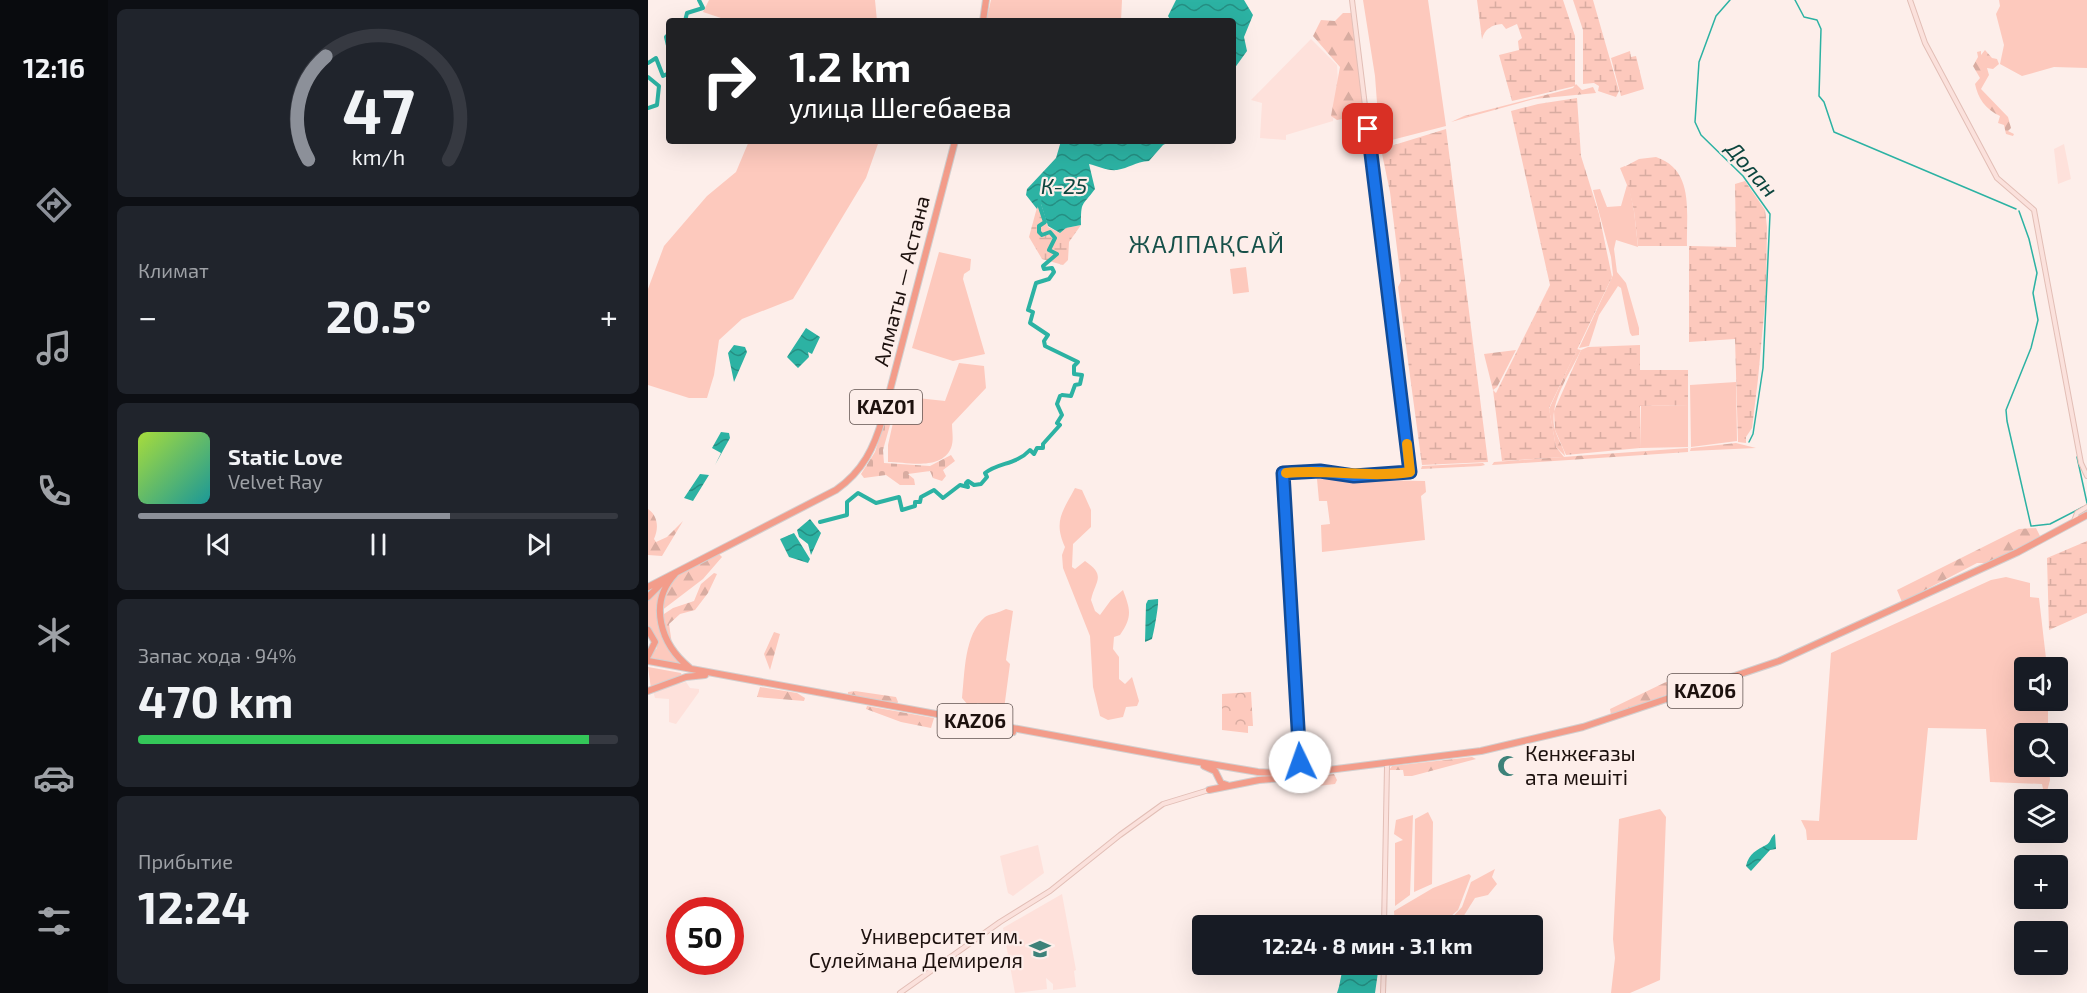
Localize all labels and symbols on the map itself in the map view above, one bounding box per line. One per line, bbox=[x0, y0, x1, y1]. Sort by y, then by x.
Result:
pin bbox=[1342, 103, 1393, 154]
water label: Долан bbox=[1721, 134, 1784, 201]
water label: К-25 bbox=[1041, 172, 1088, 198]
street label: Алматы — Астана bbox=[867, 193, 934, 368]
district label: ЖАЛПАҚСАЙ bbox=[1129, 229, 1285, 258]
road number: KАZ01 bbox=[850, 390, 922, 424]
road number: KАZ06 bbox=[1668, 674, 1742, 708]
road number: KАZ06 bbox=[938, 704, 1012, 738]
position arrow bbox=[1268, 730, 1332, 794]
place label: Кенжеғазы ата мешіті bbox=[1525, 740, 1636, 789]
mosque icon: Кенжеғазы ата мешіті bbox=[1496, 754, 1520, 778]
speed limit sign: 50 bbox=[666, 897, 744, 975]
place label: Университет им. Сулеймана Демиреля bbox=[809, 923, 1023, 973]
school or university icon: Университет им. Сулеймана Демиреля bbox=[1028, 937, 1052, 961]

